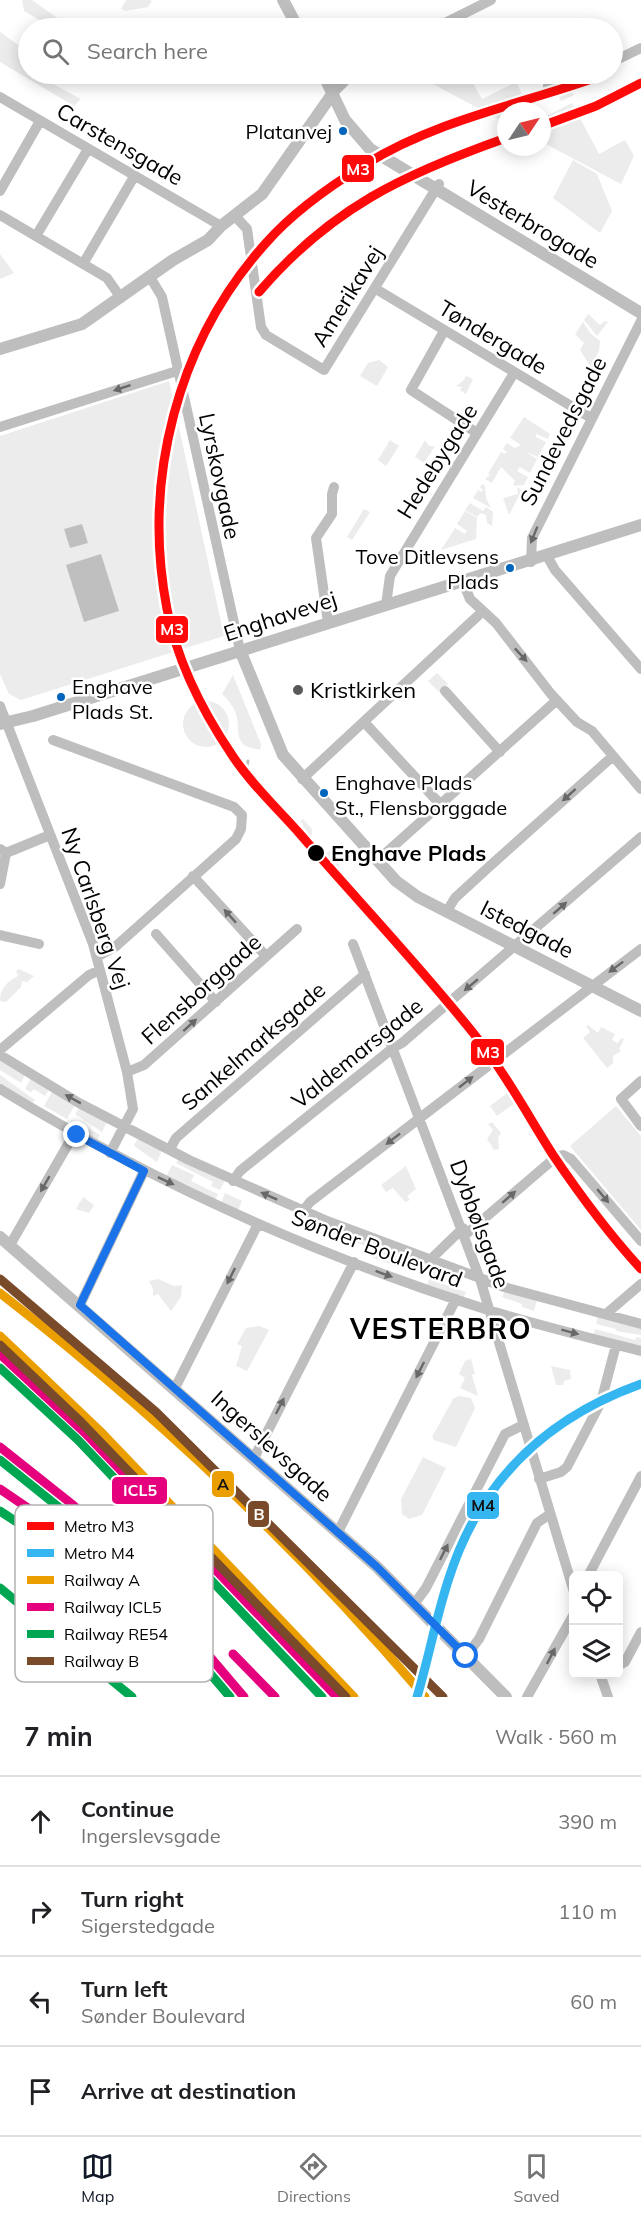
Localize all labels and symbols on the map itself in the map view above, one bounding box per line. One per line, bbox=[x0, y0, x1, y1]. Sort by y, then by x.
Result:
street label: Carstensgade bbox=[52, 96, 188, 192]
north arrow bbox=[497, 102, 551, 156]
place label: Platanvej bbox=[245, 119, 332, 144]
marker: Platanvej bbox=[337, 125, 349, 137]
line badge: M3 bbox=[341, 154, 375, 183]
text: M3 bbox=[346, 159, 370, 179]
street label: Vesterbrogade bbox=[462, 173, 604, 275]
street label: Amerikavej bbox=[305, 240, 389, 352]
street label: Tøndergade bbox=[434, 294, 552, 380]
street label: Sundevedsgade bbox=[513, 352, 613, 510]
one-way arrow bbox=[113, 384, 131, 393]
street label: Hedebygade bbox=[391, 398, 483, 524]
street label: Lyrskovgade bbox=[193, 410, 247, 542]
one-way arrow bbox=[529, 526, 539, 544]
place label: Tove Ditlevsens Plads bbox=[356, 544, 499, 594]
marker: Tove Ditlevsens Plads bbox=[504, 562, 516, 574]
street label: Enghavevej bbox=[220, 585, 340, 647]
line badge: M3 bbox=[155, 615, 189, 644]
text: M3 bbox=[160, 619, 184, 639]
one-way arrow bbox=[513, 648, 527, 662]
place label: Enghave Plads St. bbox=[72, 674, 153, 724]
place label: Kristkirken bbox=[310, 676, 416, 704]
marker: Kristkirken bbox=[291, 683, 305, 697]
marker: Enghave Plads St. bbox=[55, 691, 67, 703]
place label: Enghave Plads St., Flensborggade bbox=[335, 770, 507, 820]
marker: Enghave Plads St., Flensborggade bbox=[318, 787, 330, 799]
one-way arrow bbox=[562, 788, 577, 801]
street label: Ny Carlsberg Vej bbox=[55, 823, 137, 993]
place label: Enghave Plads bbox=[331, 839, 486, 867]
marker: Enghave Plads bbox=[306, 843, 326, 863]
street label: Istedgade bbox=[476, 894, 578, 964]
one-way arrow bbox=[552, 902, 567, 915]
one-way arrow bbox=[223, 909, 237, 924]
street label: Flensborggade bbox=[135, 928, 267, 1050]
one-way arrow bbox=[609, 961, 624, 973]
street label: Sankelmarksgade bbox=[175, 976, 331, 1116]
one-way arrow bbox=[463, 978, 479, 991]
street label: Valdemarsgade bbox=[286, 992, 428, 1114]
one-way arrow bbox=[182, 1018, 197, 1032]
line badge: M3 bbox=[470, 1038, 505, 1066]
text: M3 bbox=[476, 1042, 500, 1062]
one-way arrow bbox=[459, 1077, 474, 1089]
one-way arrow bbox=[64, 1094, 81, 1104]
route end bbox=[63, 1121, 89, 1147]
one-way arrow bbox=[385, 1132, 401, 1145]
street label: Dybbølsgade bbox=[444, 1156, 516, 1292]
one-way arrow bbox=[39, 1176, 50, 1192]
one-way arrow bbox=[158, 1177, 175, 1186]
one-way arrow bbox=[597, 1188, 610, 1204]
one-way arrow bbox=[502, 1190, 517, 1204]
one-way arrow bbox=[259, 1191, 277, 1201]
street label: Sønder Boulevard bbox=[287, 1202, 467, 1294]
one-way arrow bbox=[227, 1267, 237, 1285]
one-way arrow bbox=[375, 1269, 393, 1279]
district label: VESTERBRO bbox=[349, 1311, 532, 1346]
one-way arrow bbox=[561, 1328, 579, 1337]
one-way arrow bbox=[415, 1362, 425, 1379]
street label: Ingerslevsgade bbox=[206, 1384, 338, 1508]
one-way arrow bbox=[275, 1397, 285, 1414]
line badge: A bbox=[211, 1470, 235, 1498]
text: A bbox=[217, 1474, 229, 1494]
line badge: ICL5 bbox=[111, 1476, 168, 1505]
text: ICL5 bbox=[123, 1480, 157, 1500]
line badge: M4 bbox=[466, 1491, 500, 1520]
text: M4 bbox=[471, 1495, 495, 1515]
line badge: B bbox=[247, 1500, 270, 1528]
text: B bbox=[253, 1504, 265, 1524]
legend bbox=[15, 1505, 213, 1682]
text: Metro M3 bbox=[64, 1516, 134, 1536]
text: Metro M4 bbox=[64, 1543, 135, 1563]
one-way arrow bbox=[439, 1543, 449, 1561]
text: Railway A bbox=[64, 1570, 140, 1590]
text: Railway ICL5 bbox=[64, 1597, 162, 1617]
text: Railway RE54 bbox=[64, 1624, 168, 1644]
route start bbox=[452, 1642, 478, 1668]
one-way arrow bbox=[546, 1647, 555, 1664]
text: Railway B bbox=[64, 1651, 139, 1671]

